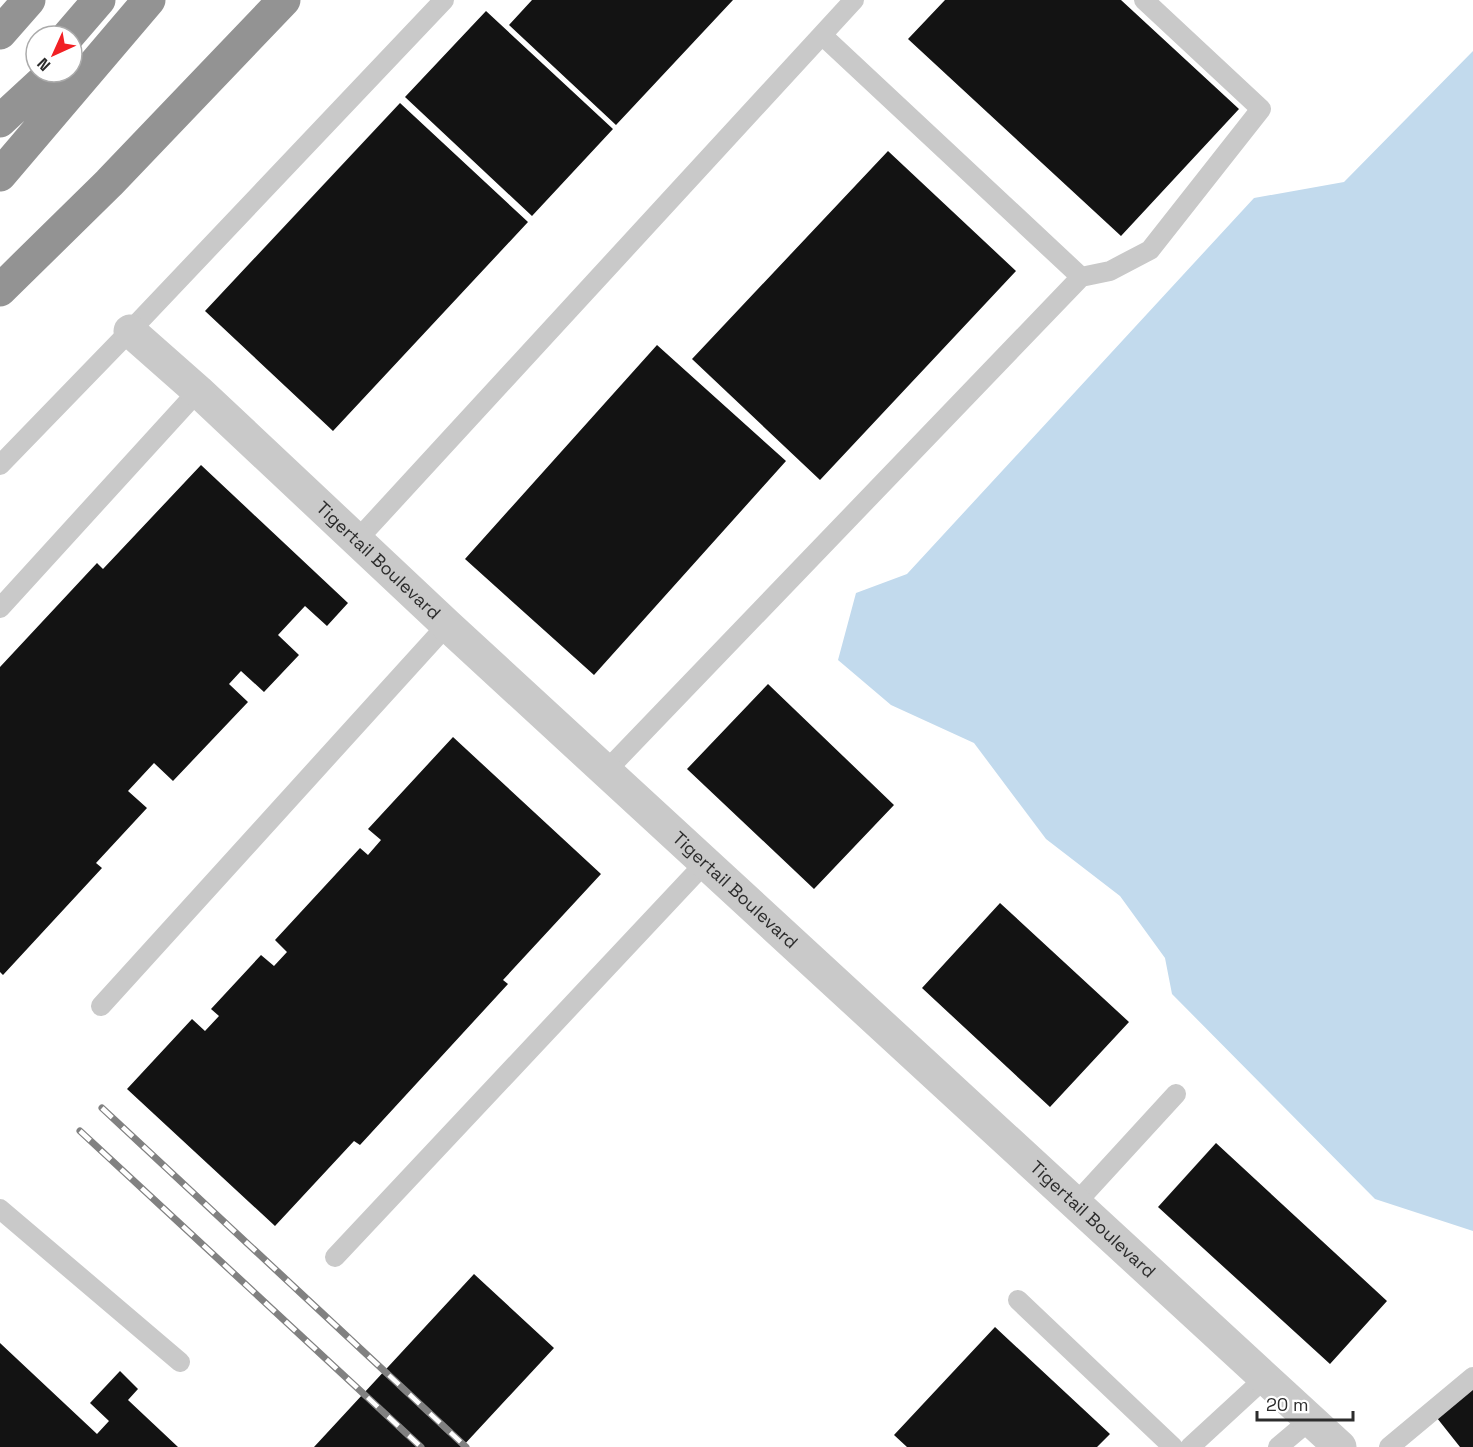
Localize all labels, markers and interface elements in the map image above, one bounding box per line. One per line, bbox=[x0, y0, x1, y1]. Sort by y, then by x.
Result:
north arrow bbox=[24, 24, 84, 84]
text: N bbox=[33, 53, 55, 75]
street label: Tigertail Boulevard bbox=[311, 496, 446, 624]
street label: Tigertail Boulevard bbox=[668, 826, 803, 953]
street label: Tigertail Boulevard bbox=[1025, 1155, 1161, 1283]
scale bar bbox=[1257, 1384, 1353, 1422]
text: 20 m bbox=[1266, 1393, 1309, 1416]

